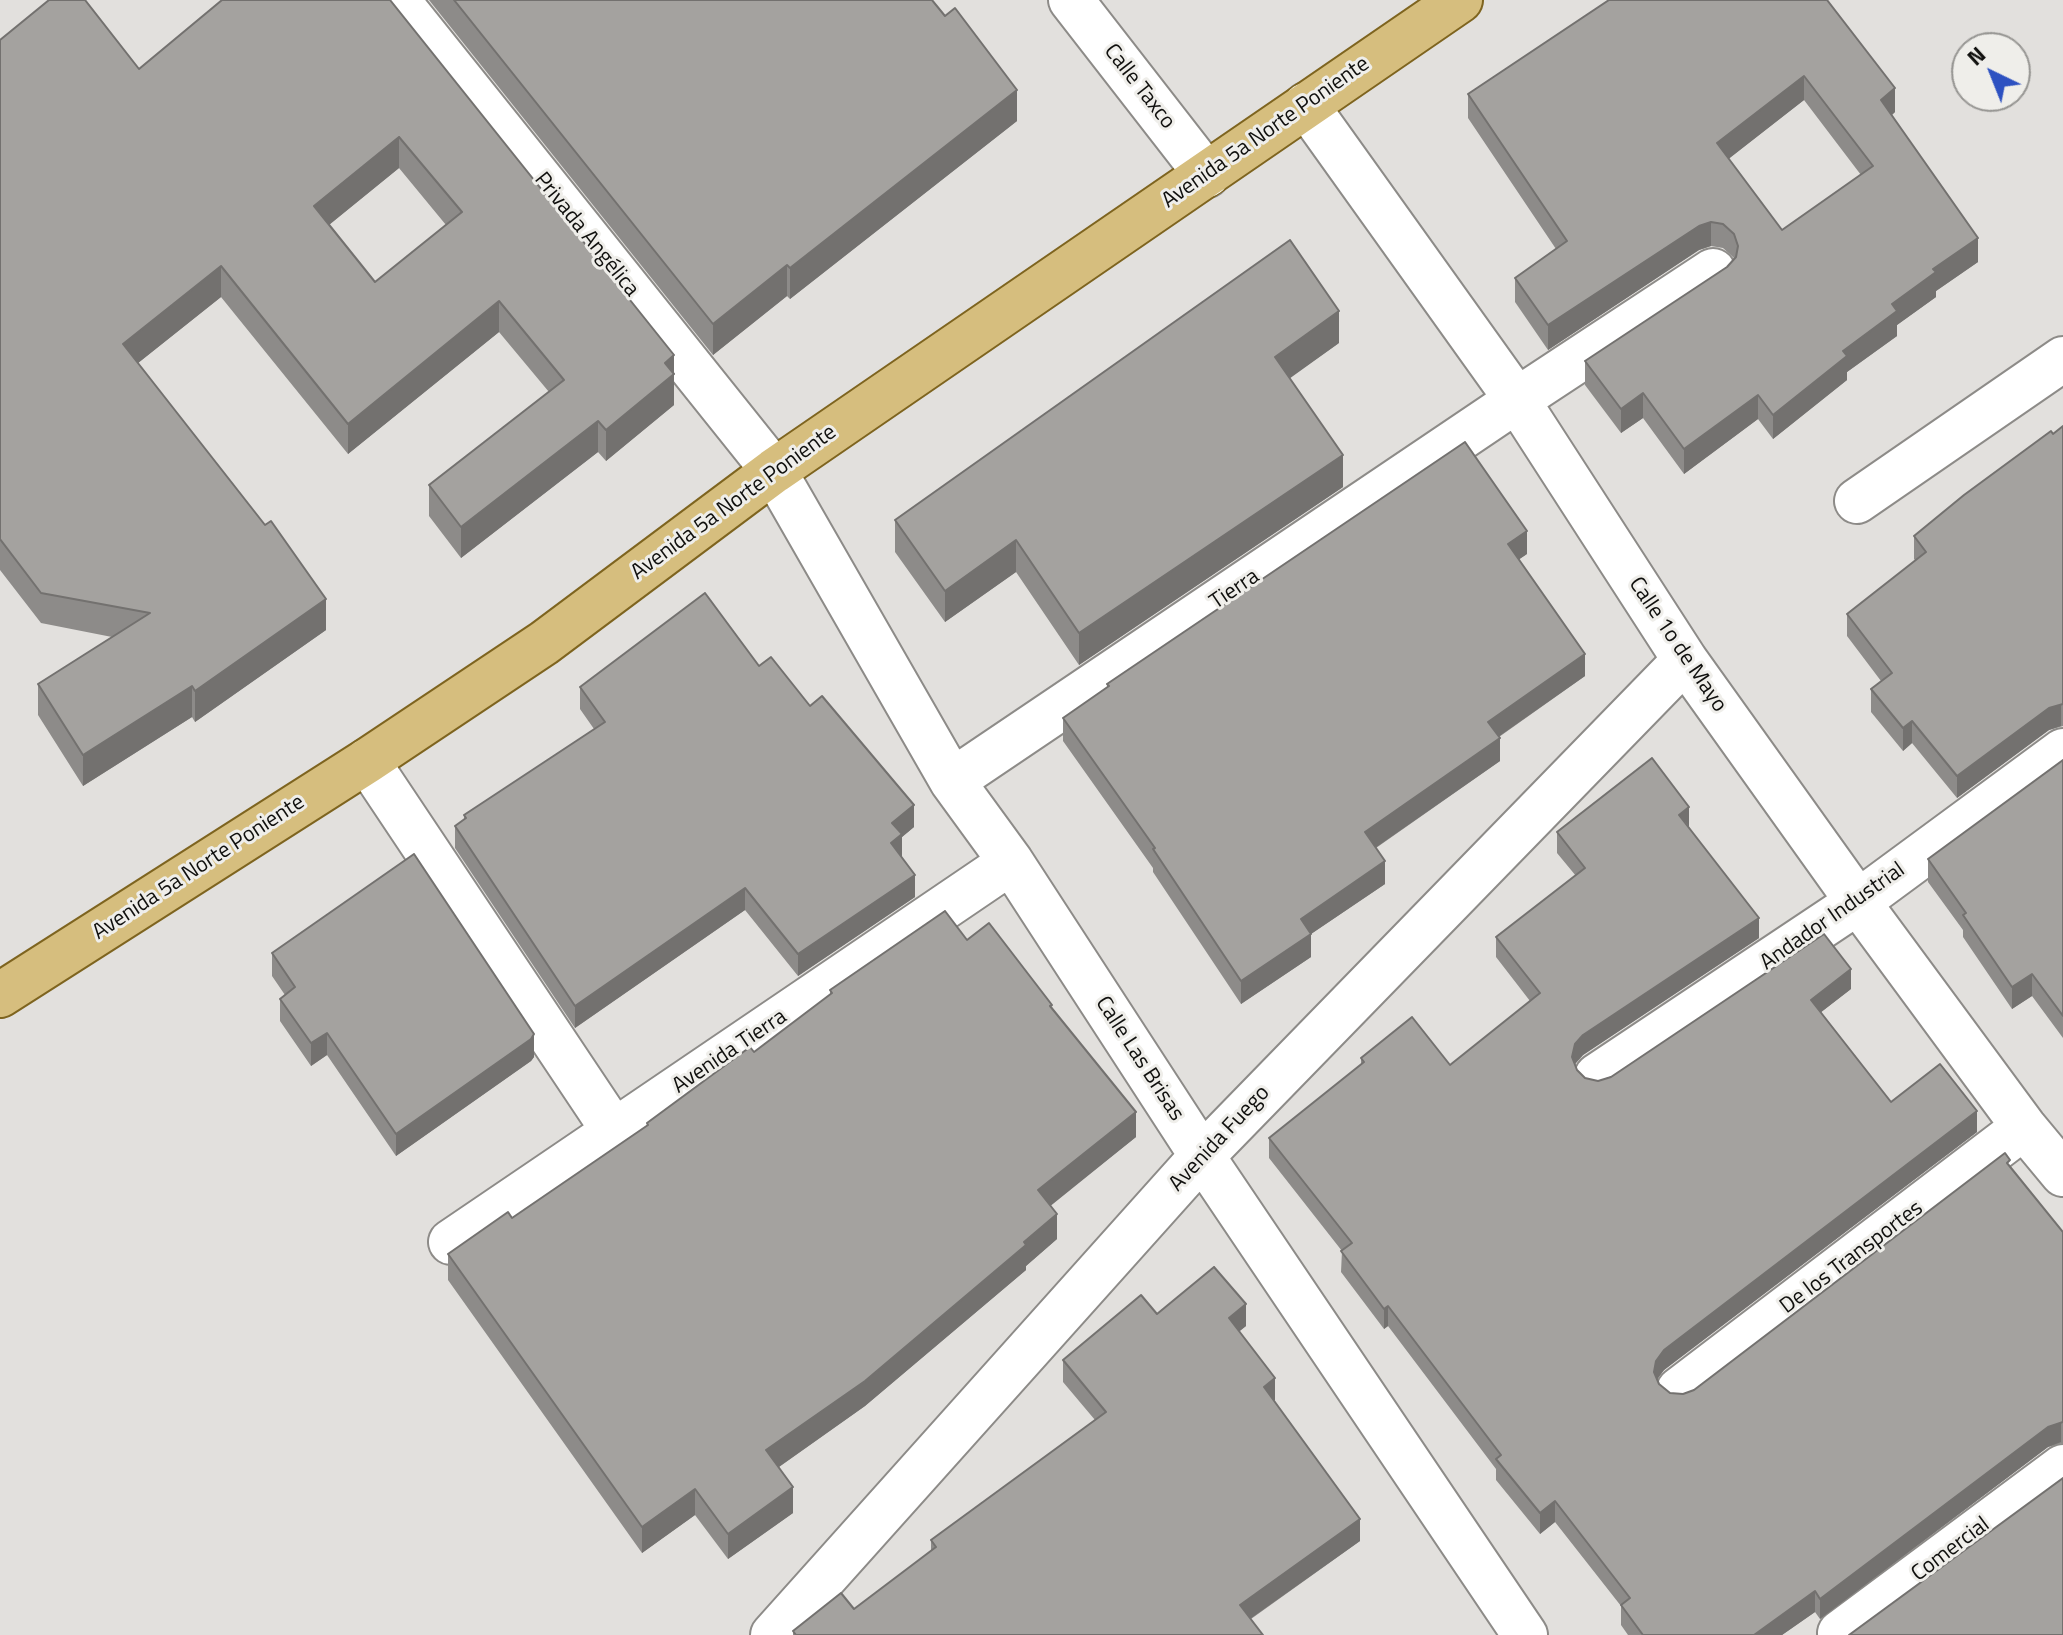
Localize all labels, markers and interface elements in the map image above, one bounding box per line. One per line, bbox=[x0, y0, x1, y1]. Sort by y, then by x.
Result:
north arrow bbox=[1951, 32, 2031, 112]
text: N bbox=[1959, 38, 1993, 74]
street label: Calle Taxco bbox=[1098, 39, 1180, 135]
street label: Avenida 5a Norte Poniente bbox=[1157, 51, 1375, 215]
street label: Privada Angélica bbox=[528, 168, 644, 302]
street label: Avenida 5a Norte Poniente bbox=[626, 420, 842, 586]
street label: Tierra bbox=[1205, 564, 1265, 616]
street label: Calle 1o de Mayo bbox=[1622, 573, 1732, 717]
street label: Avenida 5a Norte Poniente bbox=[88, 790, 310, 946]
street label: Andador Industrial bbox=[1756, 857, 1910, 977]
street label: Calle Las Brisas bbox=[1089, 992, 1189, 1126]
street label: Avenida Tierra bbox=[668, 1004, 792, 1100]
street label: Avenida Fuego bbox=[1164, 1081, 1276, 1197]
street label: De los Transportes bbox=[1775, 1196, 1929, 1320]
street label: Comercial bbox=[1907, 1512, 1995, 1588]

